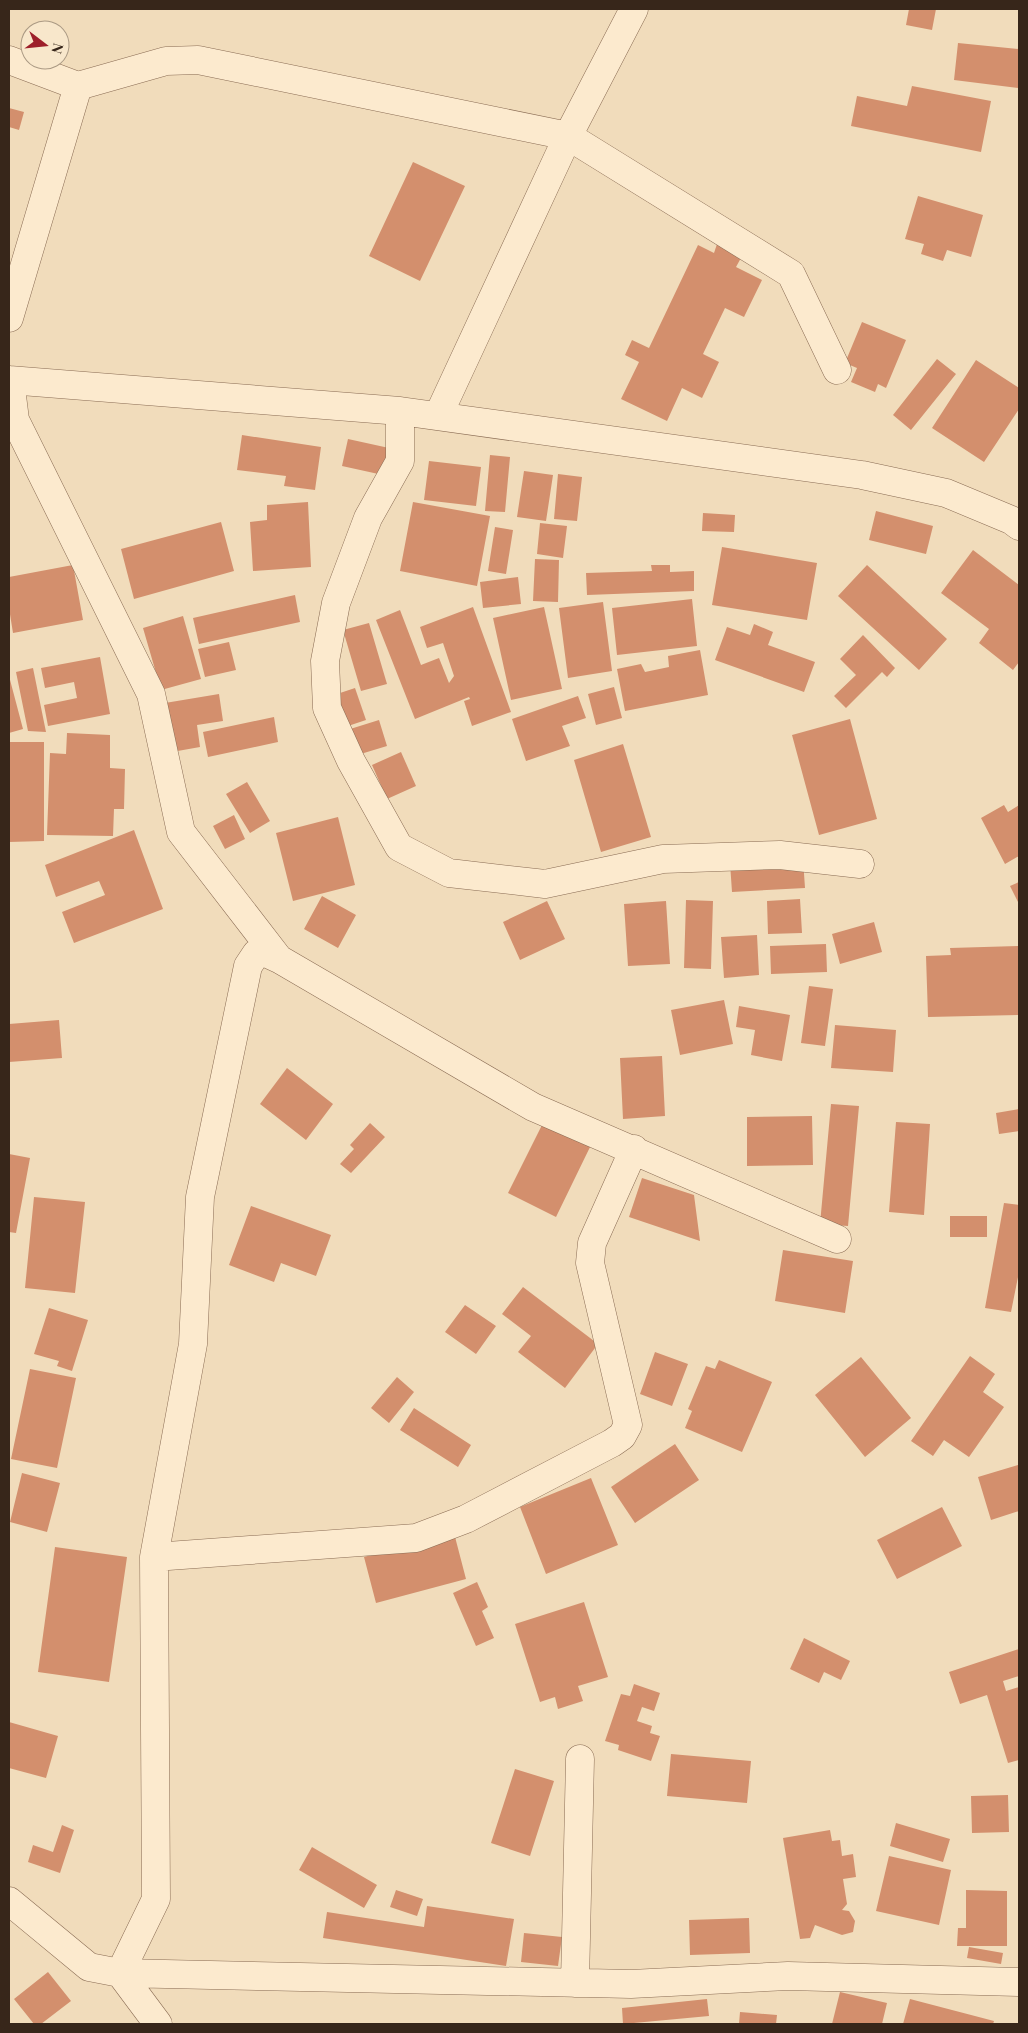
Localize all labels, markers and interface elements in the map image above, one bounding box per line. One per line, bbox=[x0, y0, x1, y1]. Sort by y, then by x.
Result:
north arrow bbox=[20, 20, 70, 70]
text: N bbox=[47, 41, 69, 56]

